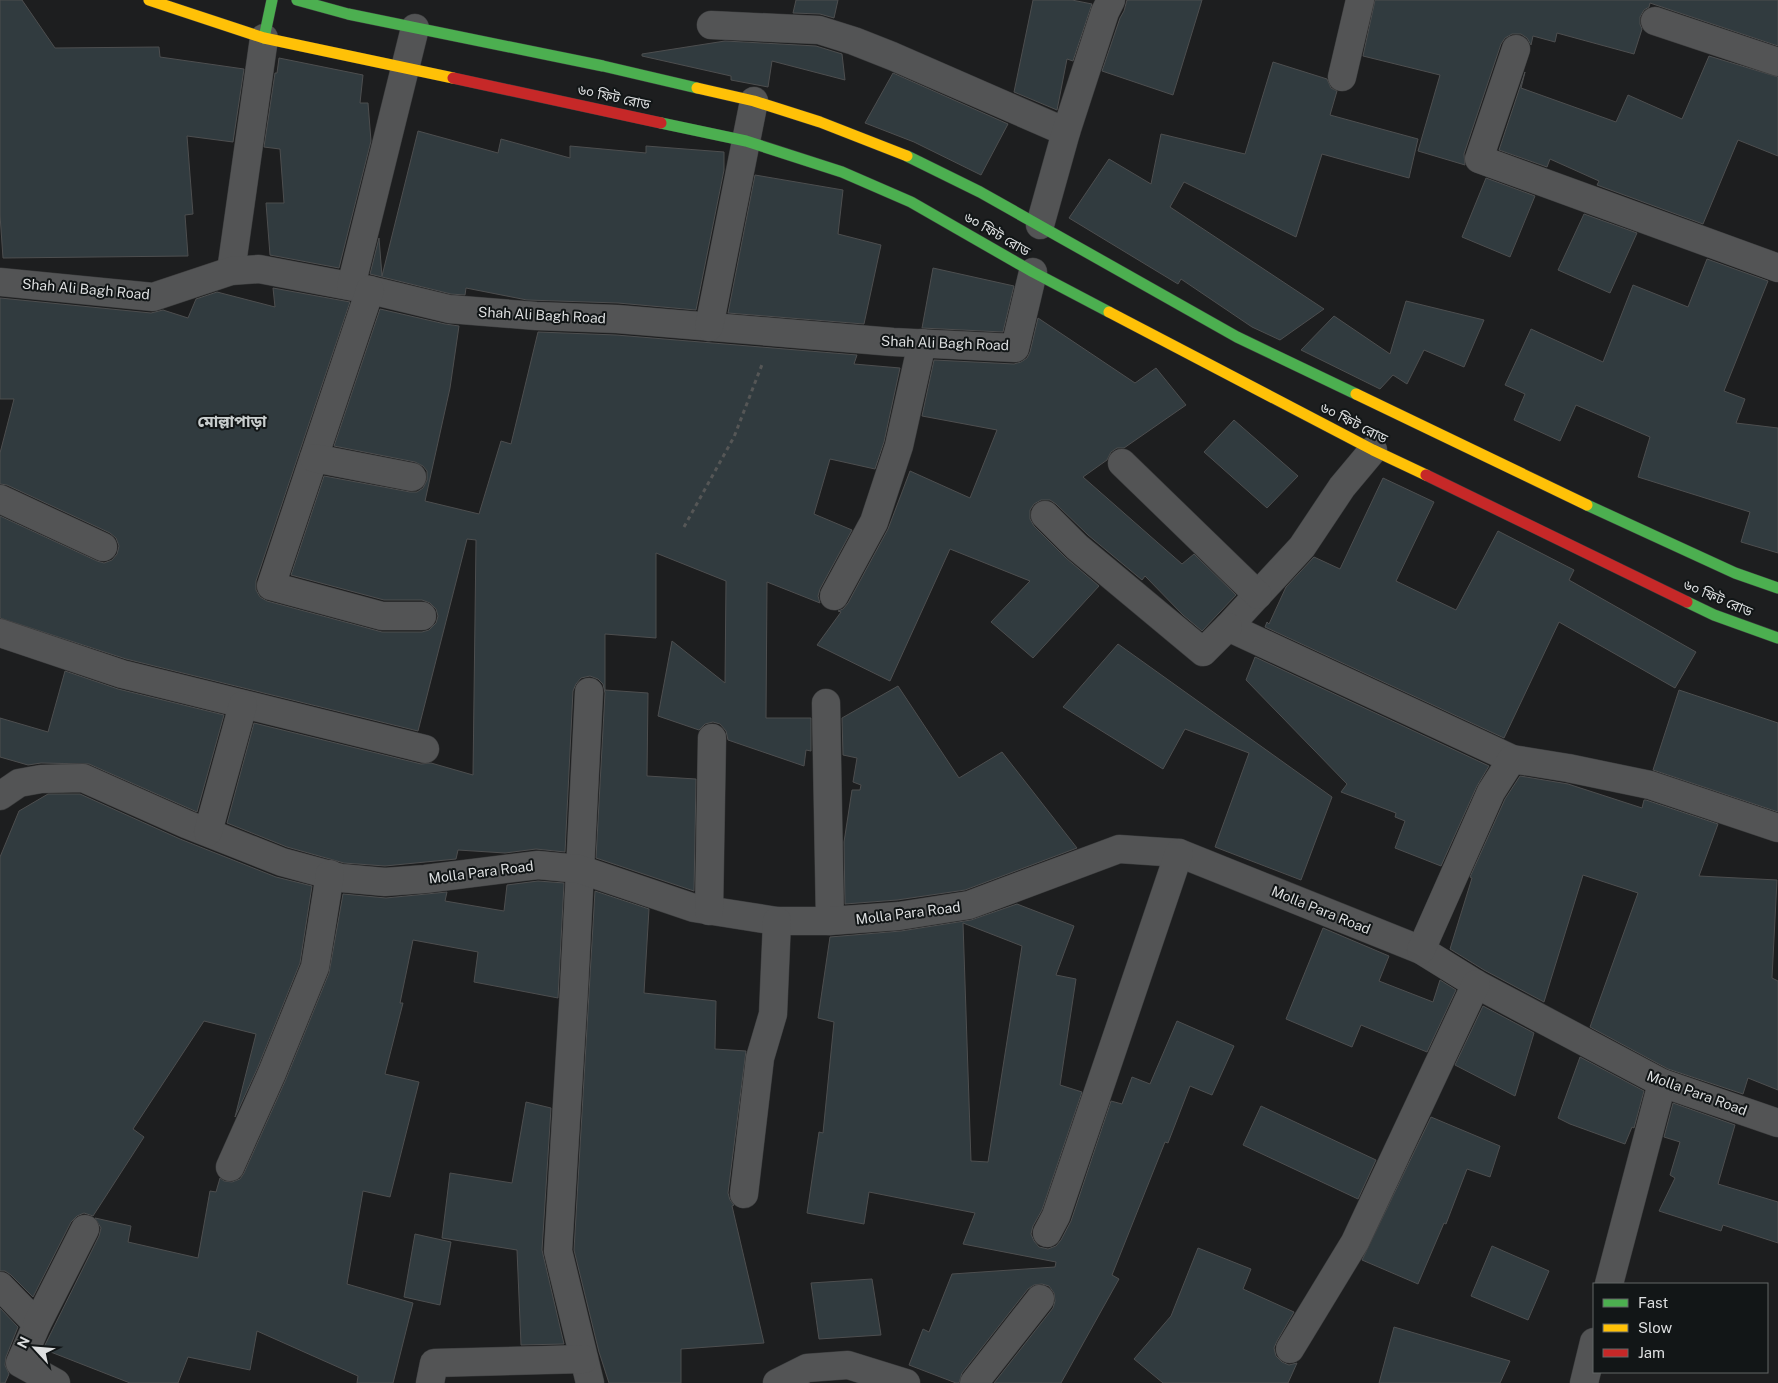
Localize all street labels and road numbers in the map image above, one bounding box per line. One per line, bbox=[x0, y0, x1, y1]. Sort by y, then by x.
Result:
street label: ৬০ ফিট রোড bbox=[576, 82, 653, 113]
street label: ৬০ ফিট রোড bbox=[961, 209, 1034, 260]
street label: Shah Ali Bagh Road bbox=[21, 275, 151, 303]
street label: Shah Ali Bagh Road bbox=[478, 304, 606, 326]
street label: Shah Ali Bagh Road bbox=[881, 333, 1009, 353]
street label: ৬০ ফিট রোড bbox=[1318, 399, 1391, 447]
street label: ৬০ ফিট রোড bbox=[1681, 576, 1756, 620]
street label: Molla Para Road bbox=[428, 858, 534, 886]
street label: Molla Para Road bbox=[1269, 883, 1373, 937]
street label: Molla Para Road bbox=[855, 899, 961, 927]
street label: Molla Para Road bbox=[1645, 1067, 1749, 1119]

